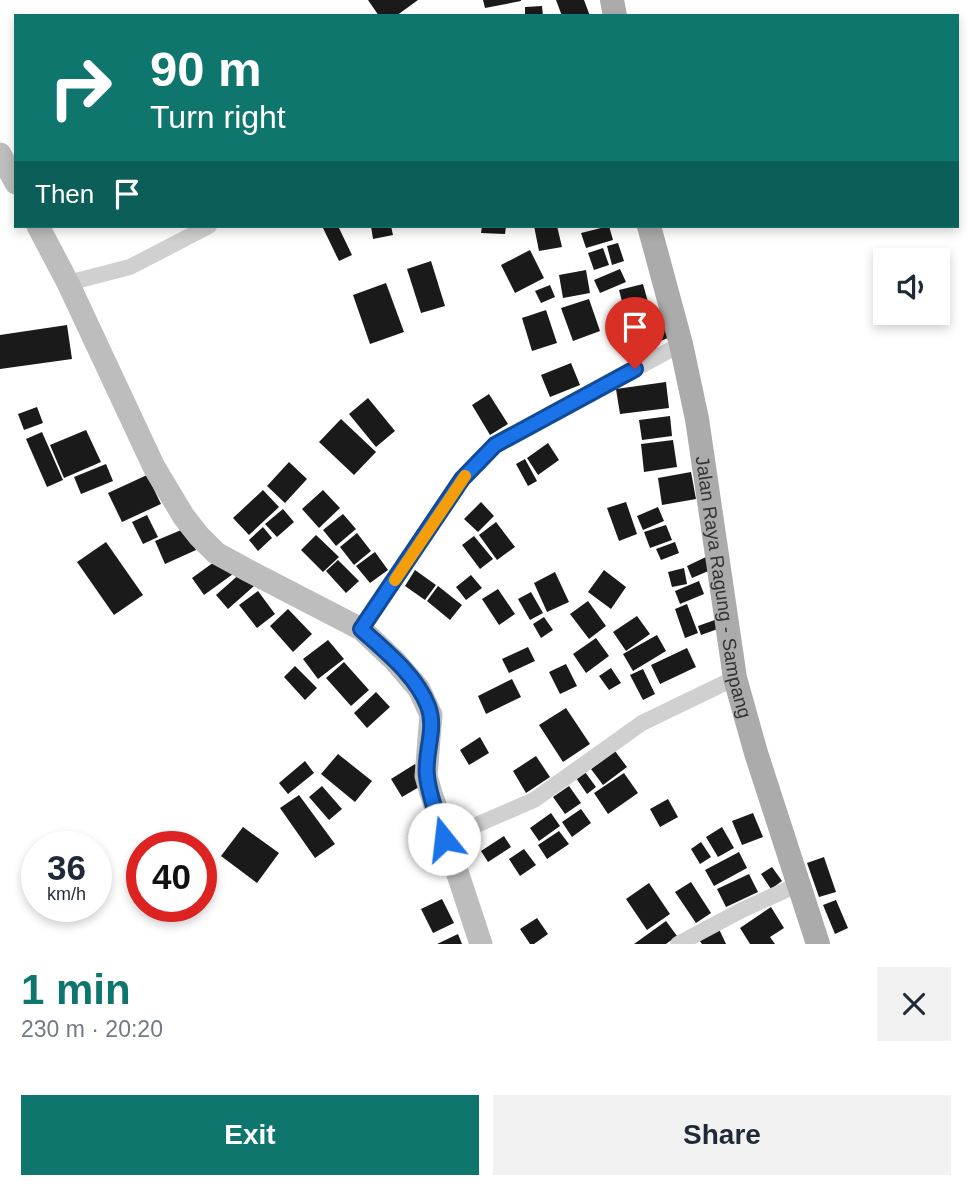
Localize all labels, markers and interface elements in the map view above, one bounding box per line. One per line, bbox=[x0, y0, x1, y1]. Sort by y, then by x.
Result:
icon: right bbox=[35, 42, 126, 133]
text: 90 m bbox=[150, 42, 262, 96]
text: Turn right bbox=[150, 99, 286, 135]
icon: arrive bbox=[108, 175, 146, 213]
text: Then bbox=[35, 179, 94, 209]
map controls bbox=[873, 248, 950, 325]
button: sound bbox=[873, 248, 950, 325]
pin bbox=[605, 297, 665, 369]
icon: arrive bbox=[616, 308, 654, 346]
street label: Jalan Raya Ragung - Sampang bbox=[692, 454, 756, 720]
position arrow bbox=[407, 802, 481, 876]
speed limit sign: 40 bbox=[126, 831, 217, 922]
text: 36 bbox=[47, 848, 86, 887]
text: km/h bbox=[47, 884, 86, 904]
text: 1 min bbox=[21, 966, 131, 1013]
button: close bbox=[877, 967, 951, 1041]
text: 230 m · 20:20 bbox=[21, 1016, 163, 1042]
button: Exit bbox=[21, 1095, 479, 1175]
button: Share bbox=[493, 1095, 951, 1175]

